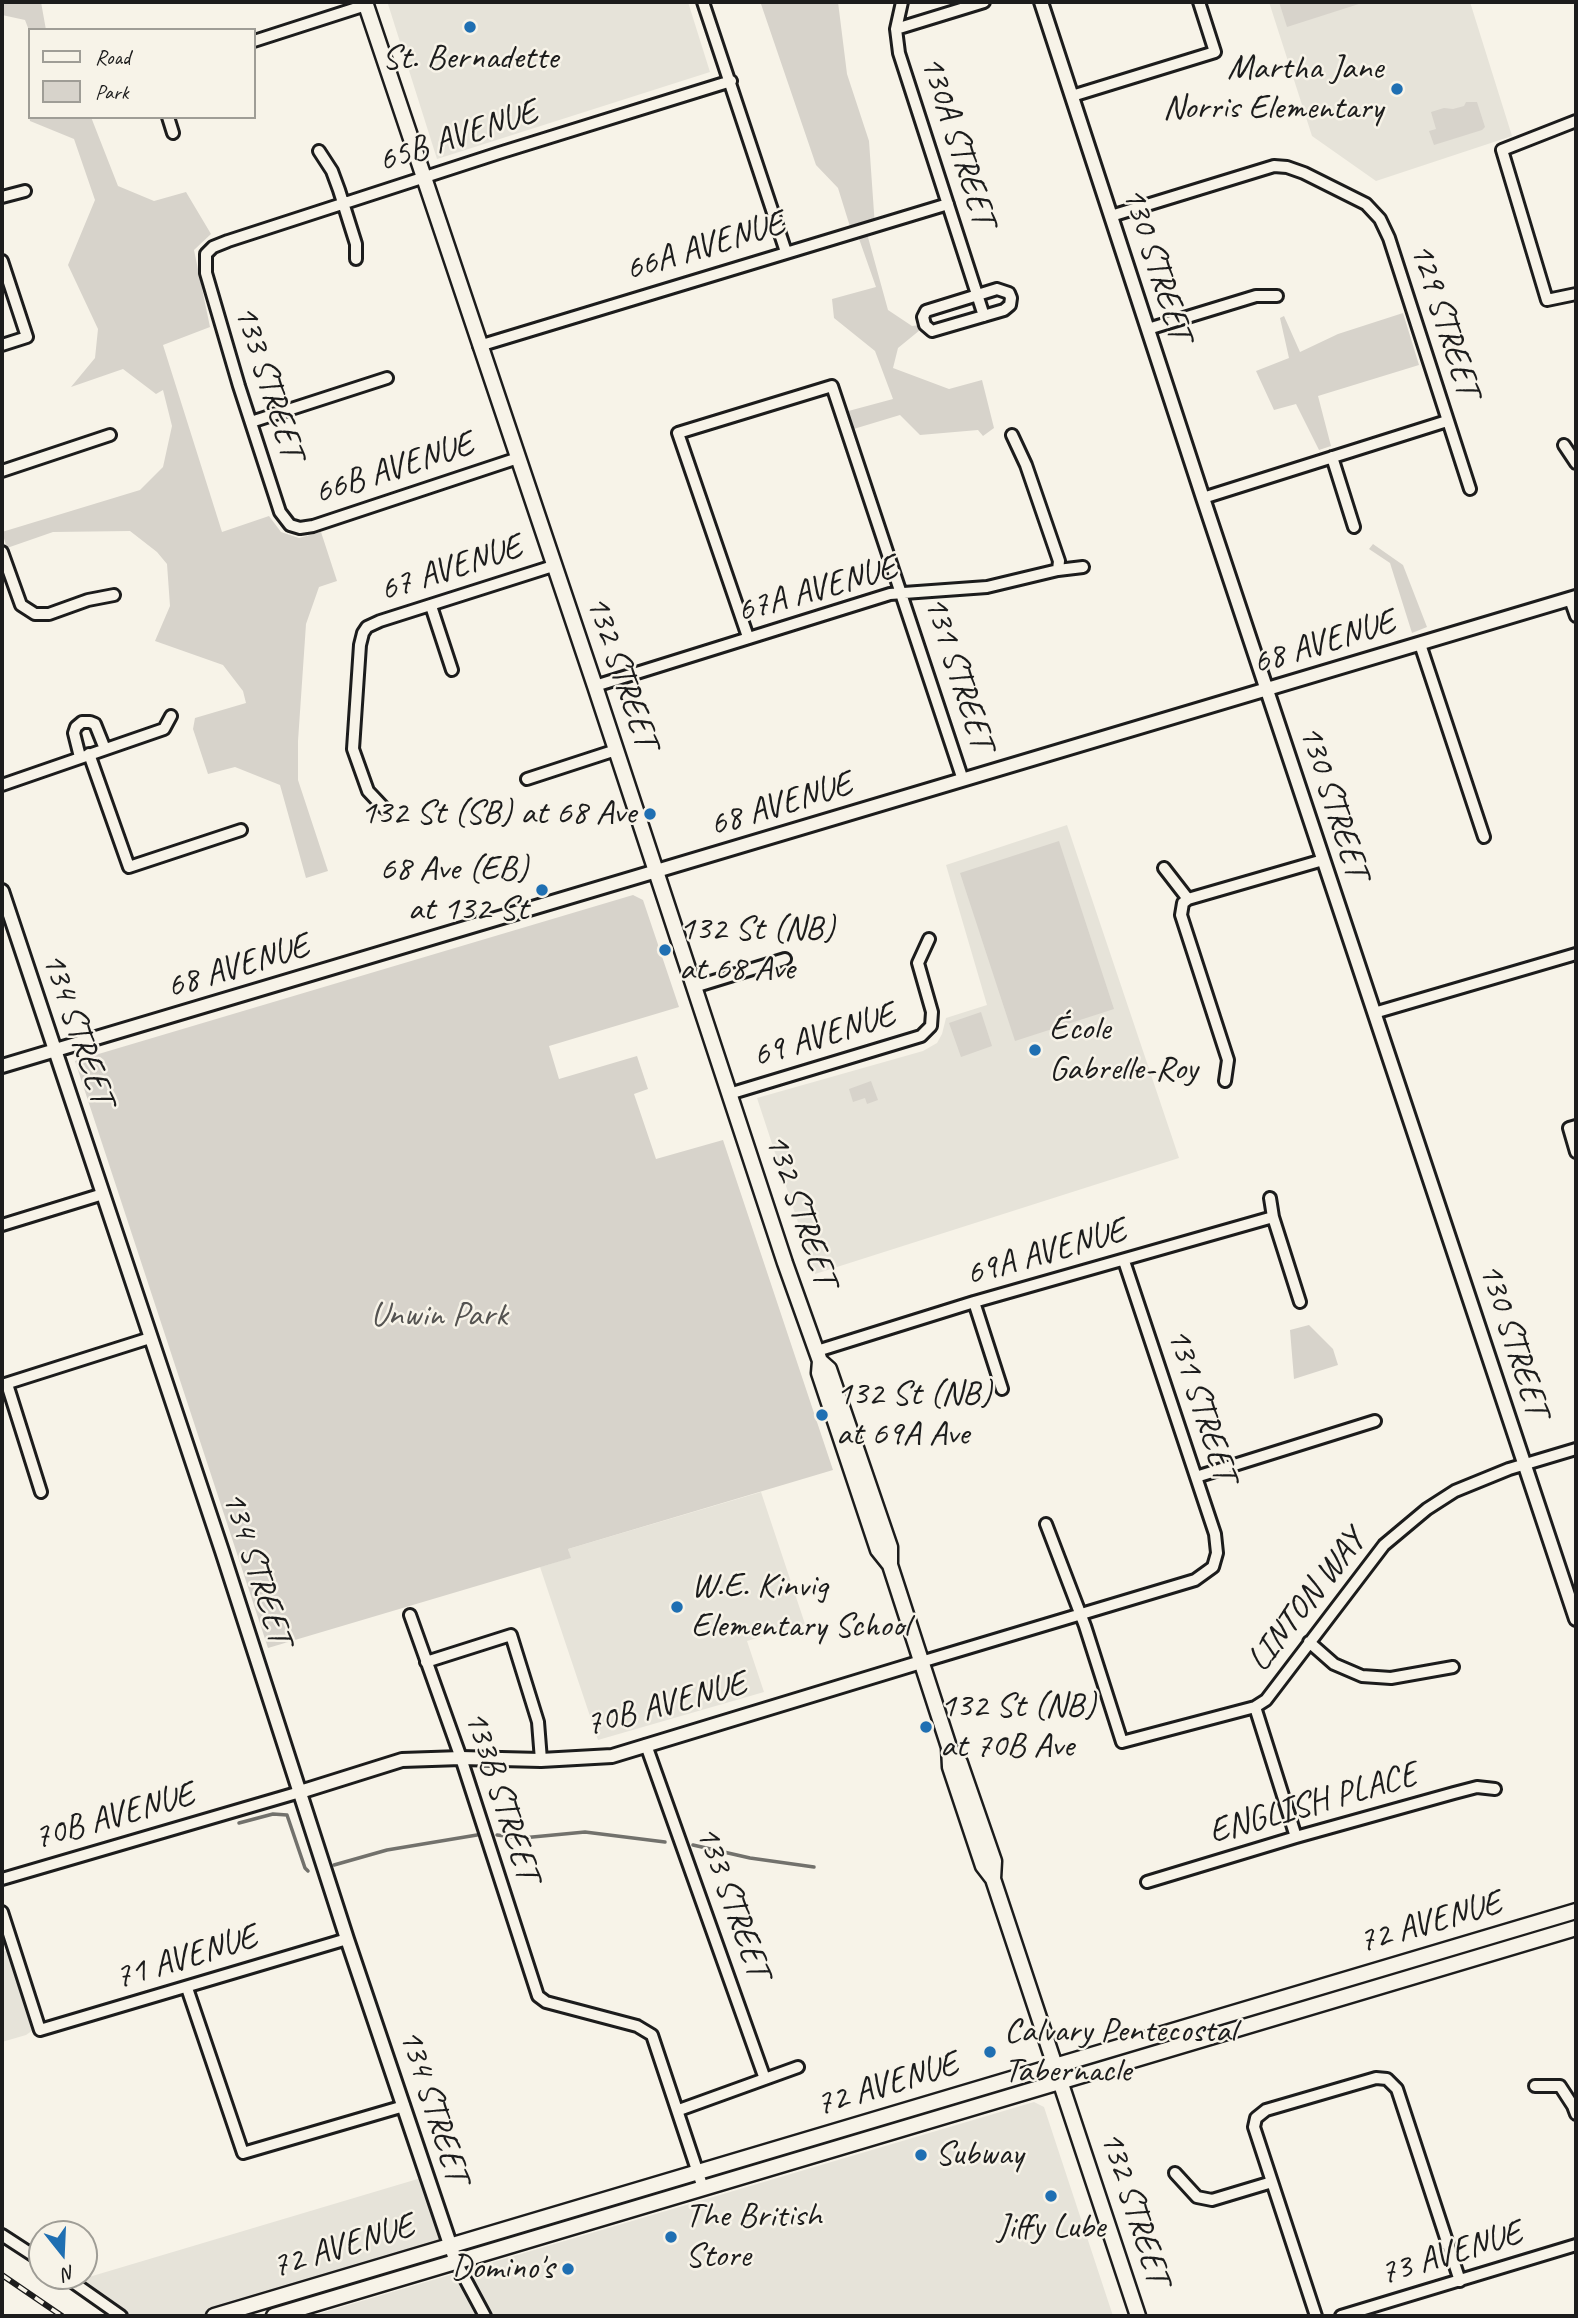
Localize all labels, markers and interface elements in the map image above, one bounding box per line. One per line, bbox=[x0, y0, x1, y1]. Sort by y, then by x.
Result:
marker: St. Bernadette bbox=[462, 19, 478, 35]
legend bbox=[28, 28, 256, 119]
place label: St. Bernadette bbox=[382, 38, 558, 80]
text: Road bbox=[95, 44, 130, 70]
place label: Martha Jane Norris Elementary bbox=[1163, 48, 1383, 130]
street label: 130A STREET bbox=[910, 51, 1004, 231]
text: Park bbox=[95, 79, 128, 105]
marker: Martha Jane Norris Elementary bbox=[1389, 81, 1405, 97]
street label: 65B AVENUE bbox=[373, 92, 543, 182]
street label: 130 STREET bbox=[1111, 182, 1201, 346]
street label: 66A AVENUE bbox=[620, 203, 790, 291]
street label: 129 STREET bbox=[1399, 238, 1489, 402]
street label: 133 STREET bbox=[223, 300, 313, 464]
street label: 66B AVENUE bbox=[309, 424, 479, 514]
street label: 67 AVENUE bbox=[375, 526, 527, 612]
street label: 67A AVENUE bbox=[732, 547, 902, 633]
street label: 132 STREET bbox=[575, 590, 667, 754]
street label: 131 STREET bbox=[913, 591, 1003, 755]
street label: 68 AVENUE bbox=[1248, 601, 1400, 685]
street label: 130 STREET bbox=[1288, 720, 1378, 884]
street label: 68 AVENUE bbox=[705, 763, 857, 847]
place label: 132 St (SB) at 68 Ave bbox=[360, 793, 636, 835]
marker: 132 St (SB) at 68 Ave bbox=[642, 806, 658, 822]
place label: 68 Ave (EB) at 132 St bbox=[379, 849, 528, 931]
marker: 68 Ave (EB) at 132 St bbox=[534, 882, 550, 898]
place label: 132 St (NB) at 68 Ave bbox=[679, 909, 834, 991]
street label: 68 AVENUE bbox=[162, 925, 314, 1009]
marker: 132 St (NB) at 68 Ave bbox=[657, 942, 673, 958]
street label: 134 STREET bbox=[31, 947, 123, 1111]
street label: 69 AVENUE bbox=[748, 994, 900, 1078]
place label: École Gabrelle-Roy bbox=[1049, 1009, 1198, 1091]
marker: École Gabrelle-Roy bbox=[1027, 1042, 1043, 1058]
street label: 132 STREET bbox=[754, 1128, 846, 1292]
street label: 69A AVENUE bbox=[961, 1210, 1131, 1296]
street label: 130 STREET bbox=[1468, 1258, 1558, 1422]
park label: Unwin Park bbox=[371, 1295, 507, 1337]
street label: 131 STREET bbox=[1156, 1323, 1246, 1487]
place label: 132 St (NB) at 69A Ave bbox=[836, 1374, 991, 1456]
marker: 132 St (NB) at 69A Ave bbox=[814, 1407, 830, 1423]
street label: 134 STREET bbox=[211, 1486, 301, 1650]
street label: LINTON WAY bbox=[1239, 1522, 1375, 1680]
place label: W.E. Kinvig Elementary School bbox=[691, 1566, 910, 1648]
marker: W.E. Kinvig Elementary School bbox=[669, 1599, 685, 1615]
street label: 70B AVENUE bbox=[581, 1663, 751, 1747]
place label: 132 St (NB) at 70B Ave bbox=[940, 1686, 1095, 1768]
street label: 133B STREET bbox=[454, 1705, 548, 1887]
marker: 132 St (NB) at 70B Ave bbox=[918, 1719, 934, 1735]
street label: ENGLISH PLACE bbox=[1204, 1754, 1422, 1854]
street label: 70B AVENUE bbox=[29, 1774, 199, 1860]
street label: 133 STREET bbox=[685, 1820, 779, 1984]
street label: 72 AVENUE bbox=[1354, 1883, 1506, 1963]
street label: 71 AVENUE bbox=[110, 1916, 262, 2000]
place label: Calvary Pentecostal Tabernacle bbox=[1004, 2011, 1236, 2093]
street label: 134 STREET bbox=[388, 2024, 478, 2188]
street label: 72 AVENUE bbox=[811, 2043, 963, 2127]
marker: Calvary Pentecostal Tabernacle bbox=[982, 2044, 998, 2060]
street label: 132 STREET bbox=[1089, 2126, 1179, 2290]
place label: Subway bbox=[935, 2134, 1023, 2176]
marker: Subway bbox=[913, 2147, 929, 2163]
marker: Jiffy Lube bbox=[1043, 2188, 1059, 2204]
place label: The British Store bbox=[685, 2196, 822, 2278]
street label: 72 AVENUE bbox=[267, 2205, 419, 2289]
place label: Jiffy Lube bbox=[997, 2207, 1105, 2249]
street label: 73 AVENUE bbox=[1375, 2212, 1527, 2296]
north arrow bbox=[28, 2220, 98, 2290]
marker: The British Store bbox=[663, 2229, 679, 2245]
place label: Domino's bbox=[451, 2248, 554, 2290]
text: N bbox=[60, 2260, 78, 2286]
marker: Domino's bbox=[560, 2261, 576, 2277]

